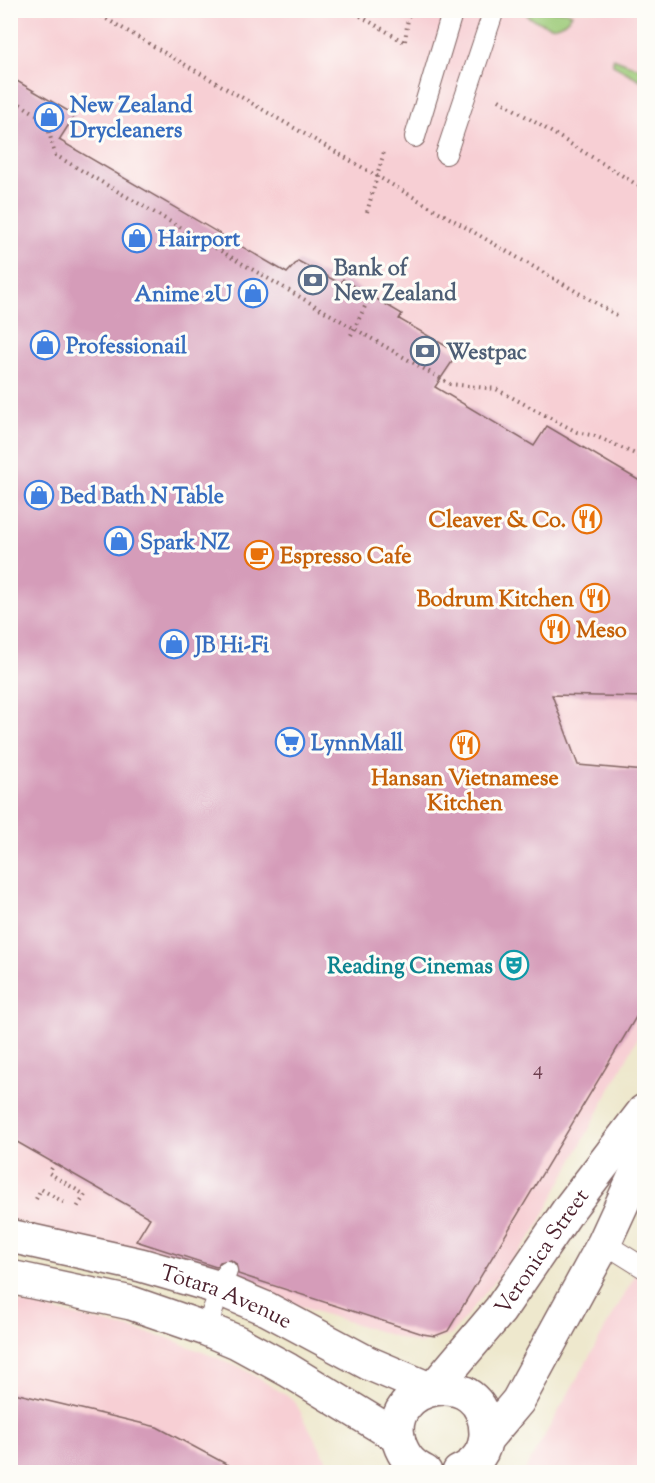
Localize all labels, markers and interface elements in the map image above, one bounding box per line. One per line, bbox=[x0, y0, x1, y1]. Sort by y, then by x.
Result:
place label: New Zealand Drycleaners bbox=[70, 91, 193, 148]
shop icon: New Zealand Drycleaners bbox=[33, 101, 65, 133]
shop icon: Hairport bbox=[121, 222, 153, 254]
place label: Hairport bbox=[158, 225, 240, 257]
place label: Bank of New Zealand bbox=[334, 254, 457, 311]
bank icon: Bank of New Zealand bbox=[297, 264, 329, 296]
shop icon: Anime 2U bbox=[237, 277, 269, 309]
place label: Anime 2U bbox=[134, 280, 232, 312]
shop icon: Professionail bbox=[29, 329, 61, 361]
place label: Professionail bbox=[66, 332, 188, 364]
bank icon: Westpac bbox=[409, 335, 441, 367]
place label: Westpac bbox=[446, 338, 527, 370]
shop icon: Bed Bath N Table bbox=[23, 479, 55, 511]
place label: Bed Bath N Table bbox=[60, 482, 224, 514]
restaurant icon: Cleaver & Co. bbox=[571, 503, 603, 535]
place label: Cleaver & Co. bbox=[429, 506, 566, 538]
shop icon: Spark NZ bbox=[103, 525, 135, 557]
place label: Spark NZ bbox=[140, 528, 231, 560]
cafe icon: Espresso Cafe bbox=[243, 539, 275, 571]
place label: Espresso Cafe bbox=[280, 542, 412, 574]
restaurant icon: Bodrum Kitchen bbox=[579, 582, 611, 614]
place label: Bodrum Kitchen bbox=[417, 585, 574, 617]
restaurant icon: Meso bbox=[539, 613, 571, 645]
place label: Meso bbox=[576, 616, 627, 648]
shop icon: JB Hi-Fi bbox=[158, 628, 190, 660]
place label: JB Hi-Fi bbox=[193, 631, 270, 663]
supermarket icon: LynnMall bbox=[274, 726, 306, 758]
place label: LynnMall bbox=[311, 729, 404, 761]
restaurant icon: Hansan Vietnamese Kitchen bbox=[449, 729, 481, 761]
place label: Hansan Vietnamese Kitchen bbox=[371, 764, 559, 821]
theatre icon: Reading Cinemas bbox=[498, 949, 530, 981]
place label: Reading Cinemas bbox=[327, 952, 493, 984]
house number: 4 bbox=[533, 1056, 543, 1085]
street label: Veronica Street bbox=[488, 1182, 598, 1322]
street label: Tōtara Avenue bbox=[156, 1258, 297, 1338]

